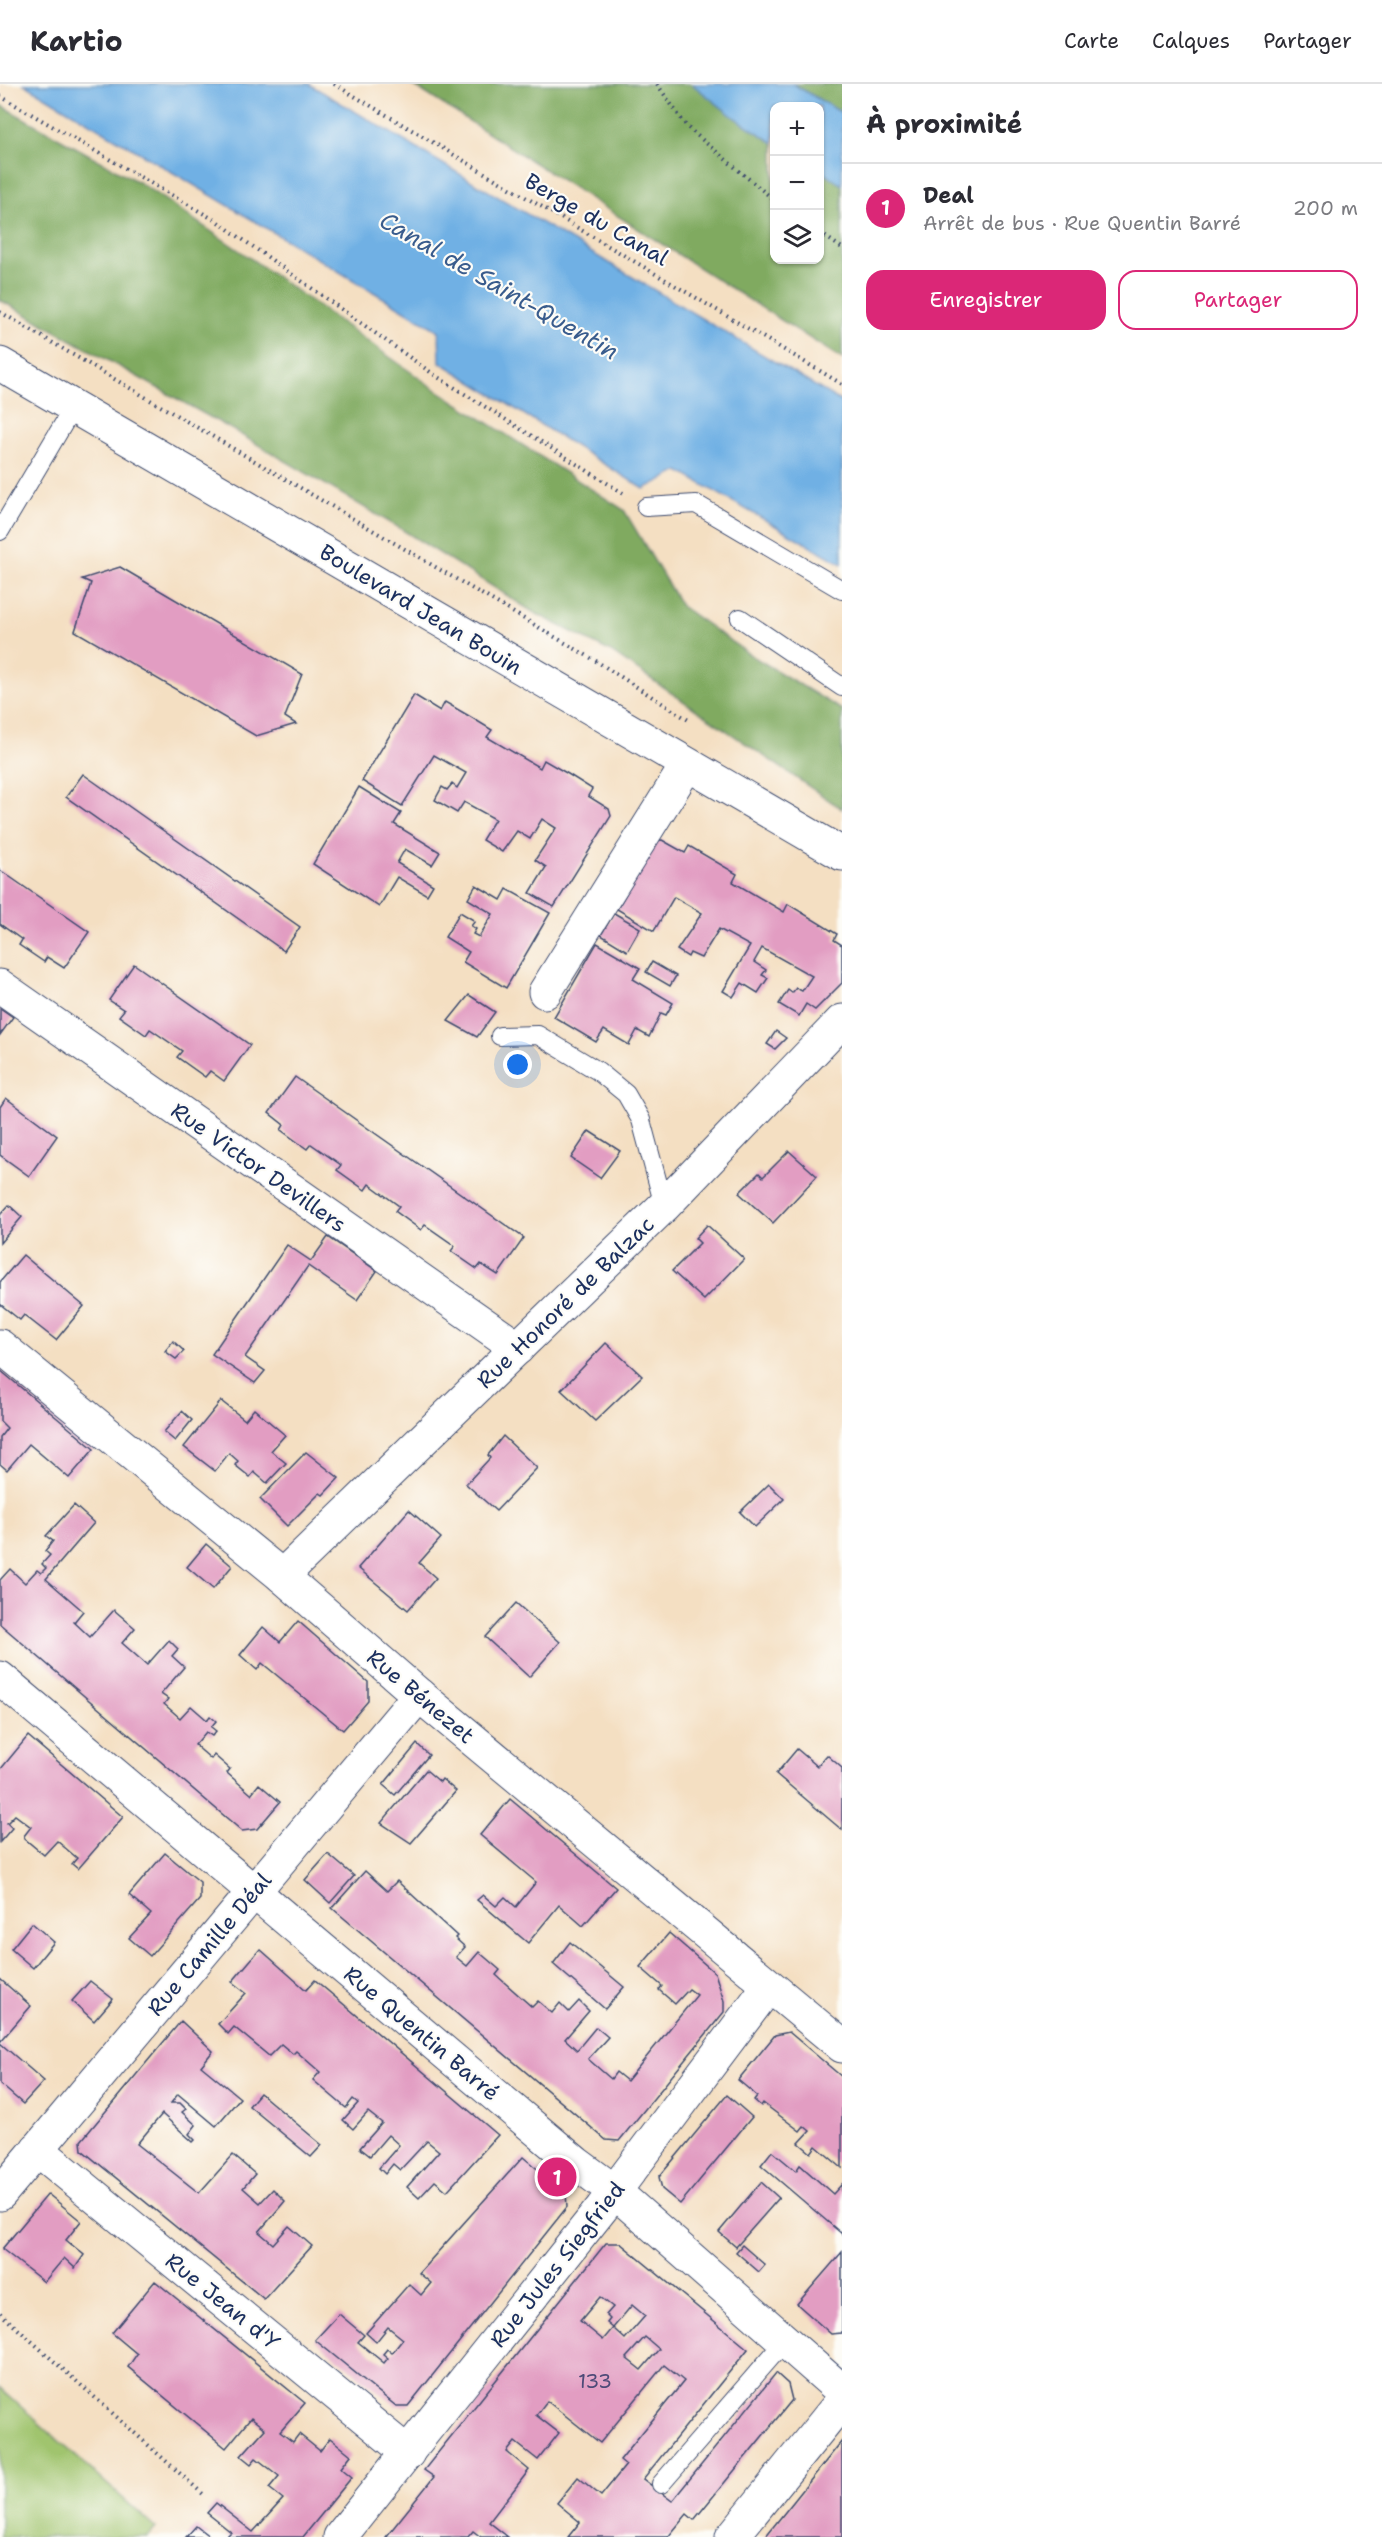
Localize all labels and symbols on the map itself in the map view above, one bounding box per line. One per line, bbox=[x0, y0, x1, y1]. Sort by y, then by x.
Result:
street label: Berge du Canal bbox=[519, 166, 674, 273]
water label: Canal de Saint-Quentin bbox=[374, 204, 624, 368]
street label: Boulevard Jean Bouin bbox=[314, 537, 527, 681]
your location bbox=[503, 1050, 532, 1079]
street label: Rue Victor Devillers bbox=[165, 1096, 352, 1239]
street label: Rue Honoré de Balzac bbox=[470, 1210, 660, 1395]
street label: Rue Bénezet bbox=[361, 1643, 481, 1750]
street label: Rue Camille Déal bbox=[141, 1866, 278, 2022]
street label: Rue Quentin Barré bbox=[338, 1960, 506, 2107]
pin: 1 bbox=[538, 2154, 576, 2200]
street label: Rue Jules Siegfried bbox=[483, 2175, 631, 2353]
street label: Rue Jean d'Y bbox=[159, 2246, 286, 2356]
house number: 133 bbox=[578, 2368, 612, 2394]

